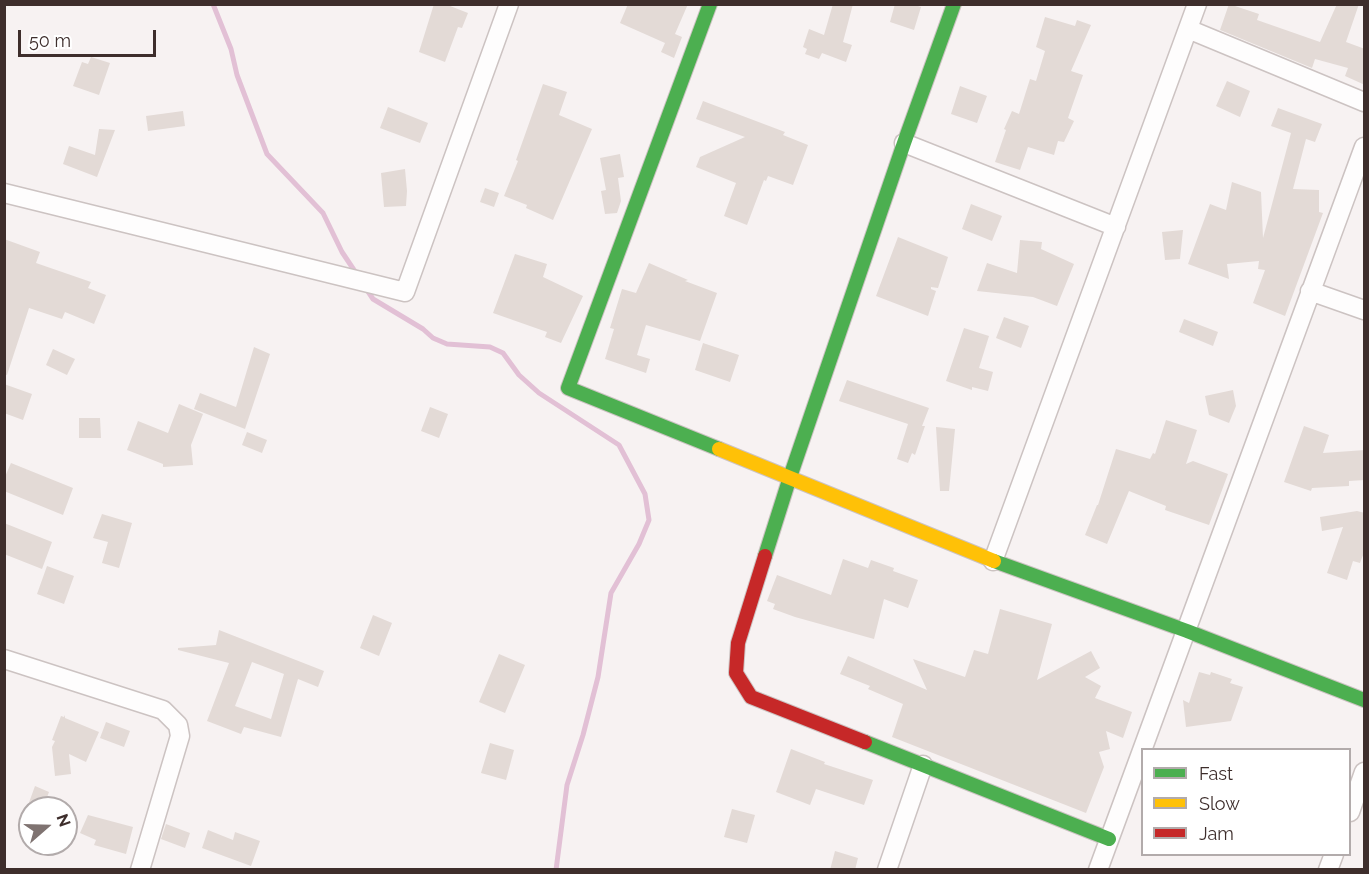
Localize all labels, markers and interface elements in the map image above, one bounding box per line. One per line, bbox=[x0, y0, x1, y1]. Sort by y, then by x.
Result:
scale bar bbox=[21, 18, 159, 56]
text: 50 m bbox=[29, 30, 71, 51]
legend bbox=[1141, 748, 1351, 856]
text: Fast bbox=[1199, 763, 1233, 784]
text: Slow bbox=[1199, 793, 1240, 814]
north arrow bbox=[18, 796, 78, 856]
text: N bbox=[52, 811, 75, 829]
text: Jam bbox=[1199, 823, 1234, 844]

